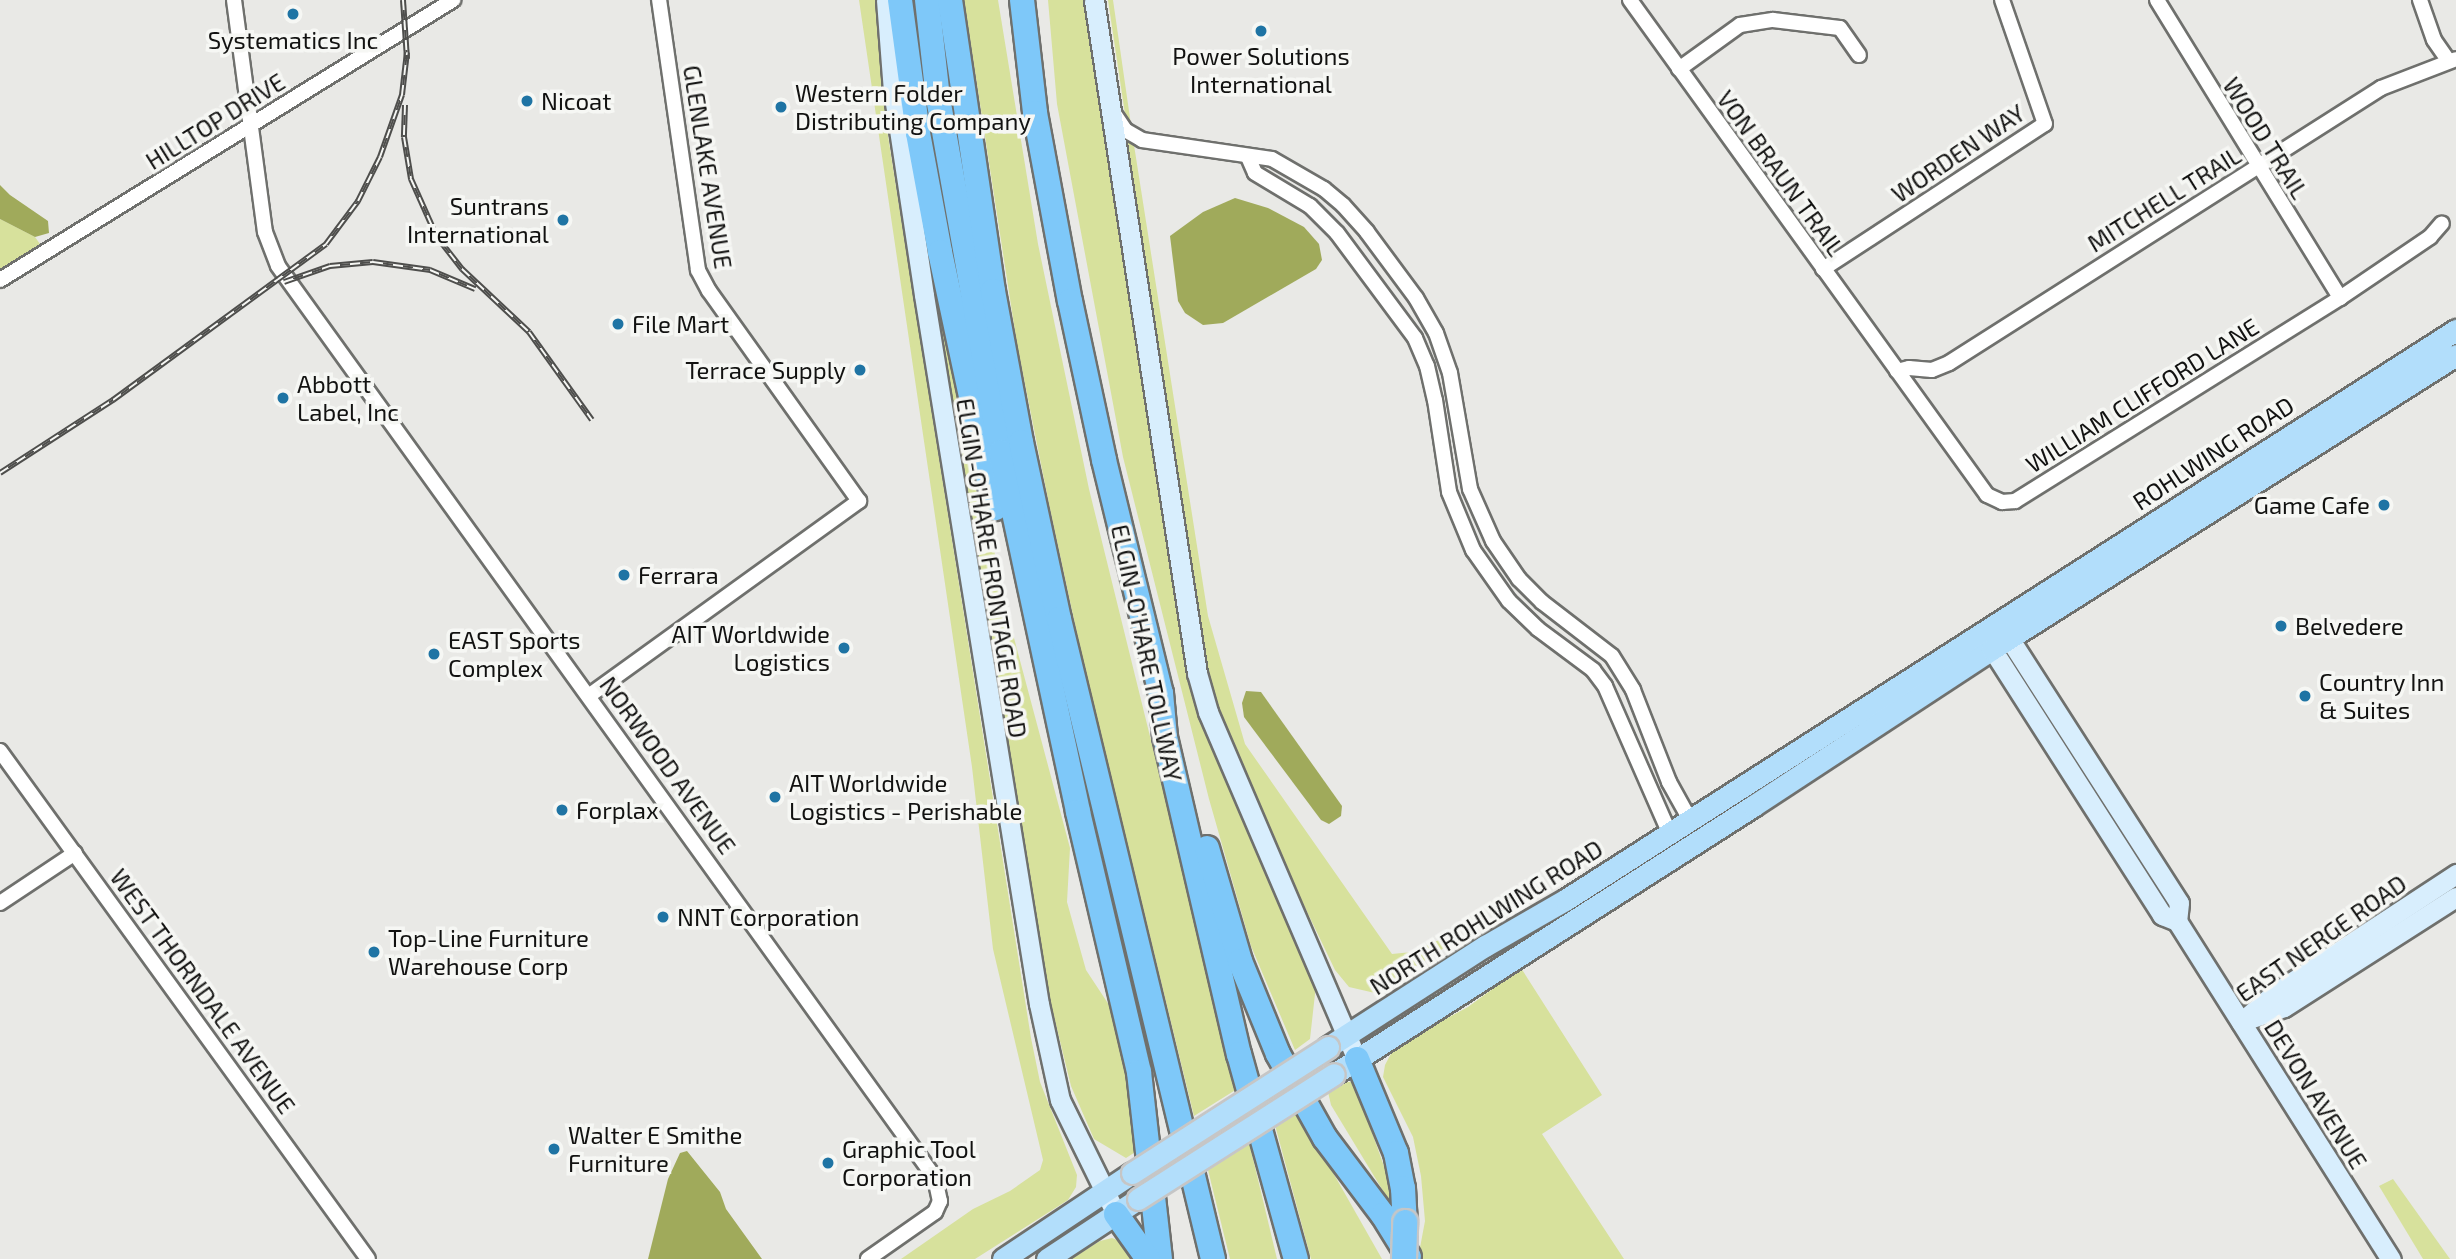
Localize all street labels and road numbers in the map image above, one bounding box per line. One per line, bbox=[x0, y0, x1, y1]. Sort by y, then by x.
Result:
street label: GLENLAKE AVENUE bbox=[678, 63, 738, 271]
street label: HILLTOP DRIVE bbox=[140, 67, 290, 175]
street label: WOOD TRAIL bbox=[2217, 72, 2315, 204]
street label: VON BRAUN TRAIL bbox=[1711, 84, 1851, 262]
street label: WORDEN WAY bbox=[1886, 98, 2030, 208]
street label: MITCHELL TRAIL bbox=[2082, 140, 2246, 258]
street label: WILLIAM CLIFFORD LANE bbox=[2020, 311, 2264, 479]
street label: ROHLWING ROAD bbox=[2127, 390, 2299, 516]
street label: ELGIN-O'HARE FRONTAGE ROAD bbox=[951, 396, 1033, 740]
street label: ELGIN-O'HARE TOLLWAY bbox=[1106, 522, 1188, 784]
street label: NORWOOD AVENUE bbox=[594, 671, 742, 859]
street label: NORTH ROHLWING ROAD bbox=[1364, 834, 1608, 1000]
street label: WEST THORNDALE AVENUE bbox=[104, 862, 302, 1120]
street label: EAST NERGE ROAD bbox=[2230, 868, 2412, 1008]
street label: DEVON AVENUE bbox=[2259, 1014, 2373, 1174]

